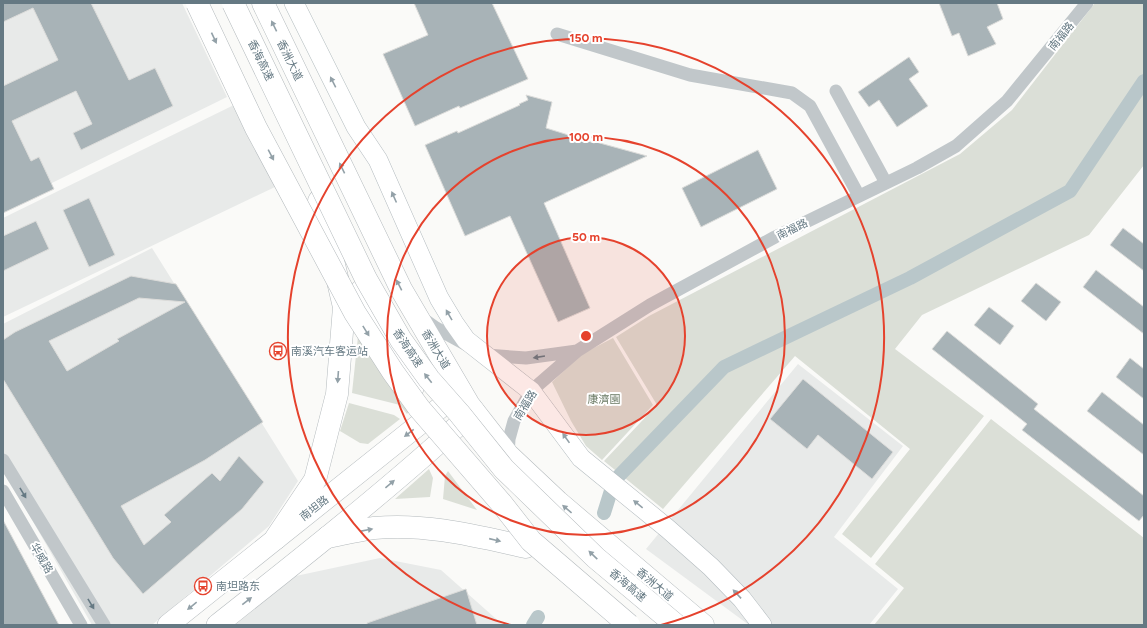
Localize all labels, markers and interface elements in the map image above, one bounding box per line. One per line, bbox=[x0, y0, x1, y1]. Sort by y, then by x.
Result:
street label: 南福路 bbox=[1046, 19, 1077, 53]
one-way arrow bbox=[271, 20, 277, 31]
text: 150 m bbox=[569, 31, 603, 45]
one-way arrow bbox=[211, 33, 217, 44]
street label: 香海高速 bbox=[245, 38, 276, 83]
street label: 香洲大道 bbox=[274, 38, 305, 83]
one-way arrow bbox=[330, 77, 336, 88]
text: 100 m bbox=[569, 130, 603, 144]
one-way arrow bbox=[267, 149, 274, 161]
one-way arrow bbox=[339, 162, 345, 174]
one-way arrow bbox=[391, 190, 397, 202]
street label: 南福路 bbox=[775, 216, 810, 243]
text: 50 m bbox=[572, 230, 600, 244]
one-way arrow bbox=[396, 279, 402, 291]
one-way arrow bbox=[445, 309, 452, 321]
one-way arrow bbox=[362, 326, 370, 336]
street label: 香海高速 bbox=[390, 326, 425, 370]
street label: 香洲大道 bbox=[419, 327, 452, 371]
centre of rings bbox=[579, 329, 593, 343]
bus stop icon: 南溪汽车客运站 bbox=[268, 341, 288, 361]
place label: 南溪汽车客运站 bbox=[291, 345, 368, 358]
one-way arrow bbox=[533, 354, 545, 360]
one-way arrow bbox=[335, 371, 342, 383]
one-way arrow bbox=[424, 372, 433, 383]
street label: 南福路 bbox=[511, 388, 540, 423]
park label: 康濟園 bbox=[588, 393, 621, 406]
one-way arrow bbox=[403, 429, 414, 438]
one-way arrow bbox=[562, 432, 571, 443]
one-way arrow bbox=[385, 480, 395, 489]
one-way arrow bbox=[20, 487, 27, 499]
street label: 南坦路 bbox=[297, 493, 331, 524]
one-way arrow bbox=[632, 500, 643, 508]
one-way arrow bbox=[561, 505, 572, 514]
one-way arrow bbox=[360, 526, 373, 532]
one-way arrow bbox=[489, 537, 501, 543]
street label: 华威路 bbox=[28, 541, 55, 576]
one-way arrow bbox=[588, 550, 598, 560]
street label: 香洲大道 bbox=[634, 565, 676, 604]
street label: 香海高速 bbox=[607, 566, 649, 605]
bus stop icon: 南坦路东 bbox=[193, 576, 213, 596]
place label: 南坦路东 bbox=[216, 580, 260, 593]
one-way arrow bbox=[733, 589, 742, 600]
one-way arrow bbox=[242, 596, 253, 605]
one-way arrow bbox=[87, 599, 95, 609]
one-way arrow bbox=[186, 602, 197, 610]

